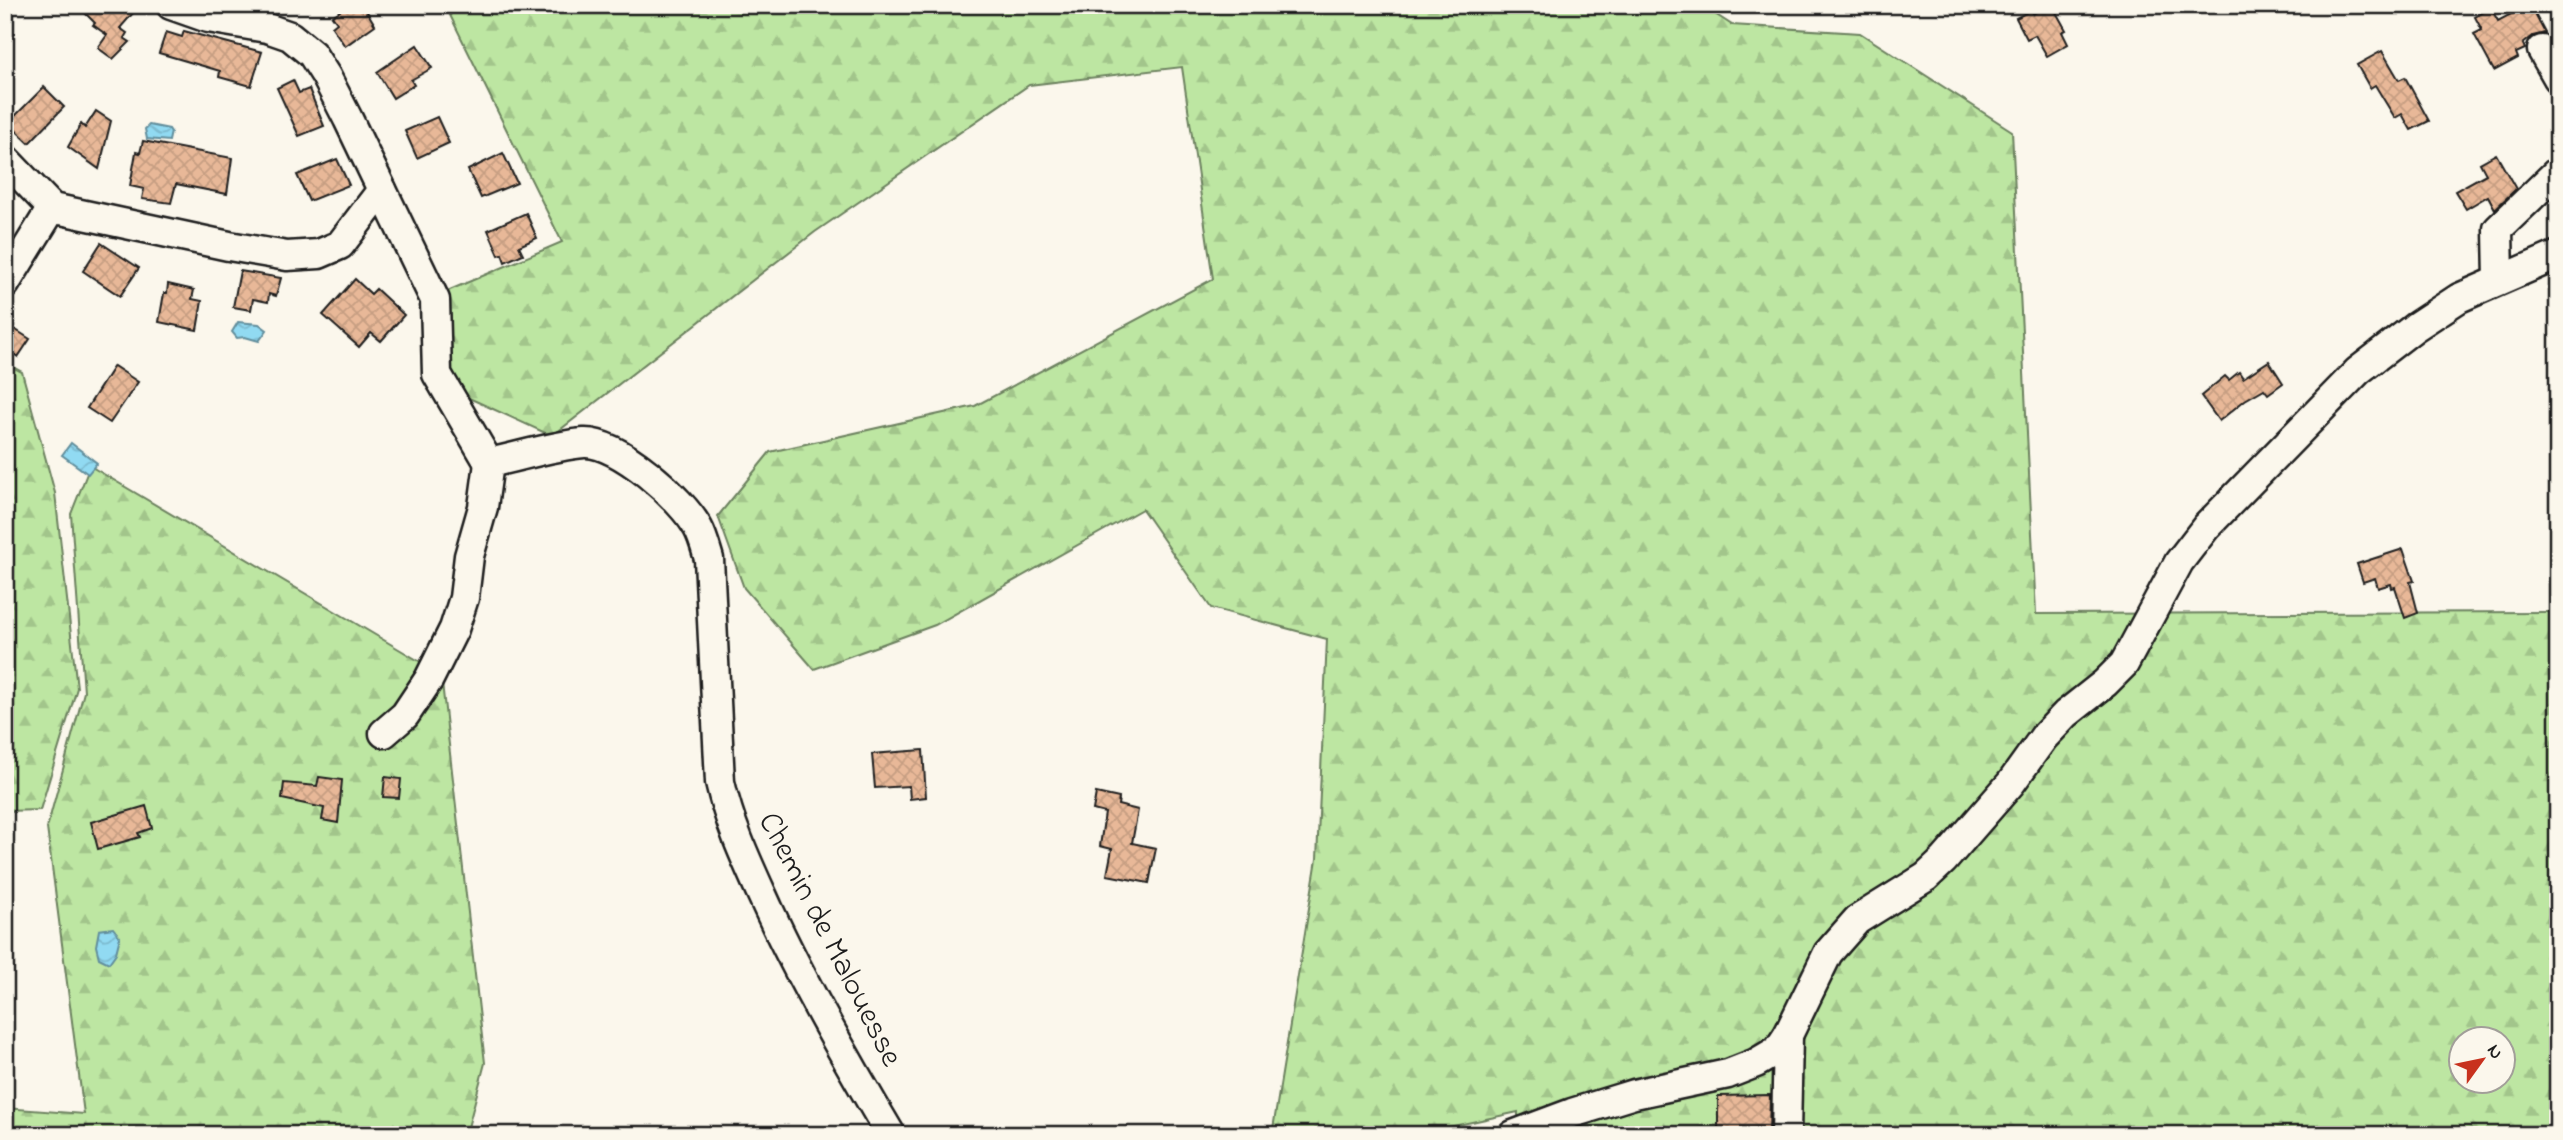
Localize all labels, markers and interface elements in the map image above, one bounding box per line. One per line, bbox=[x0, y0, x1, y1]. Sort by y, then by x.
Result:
street label: Chemin de Malouesse bbox=[745, 805, 914, 1076]
north arrow bbox=[2448, 1024, 2518, 1094]
text: N bbox=[2479, 1039, 2509, 1065]

